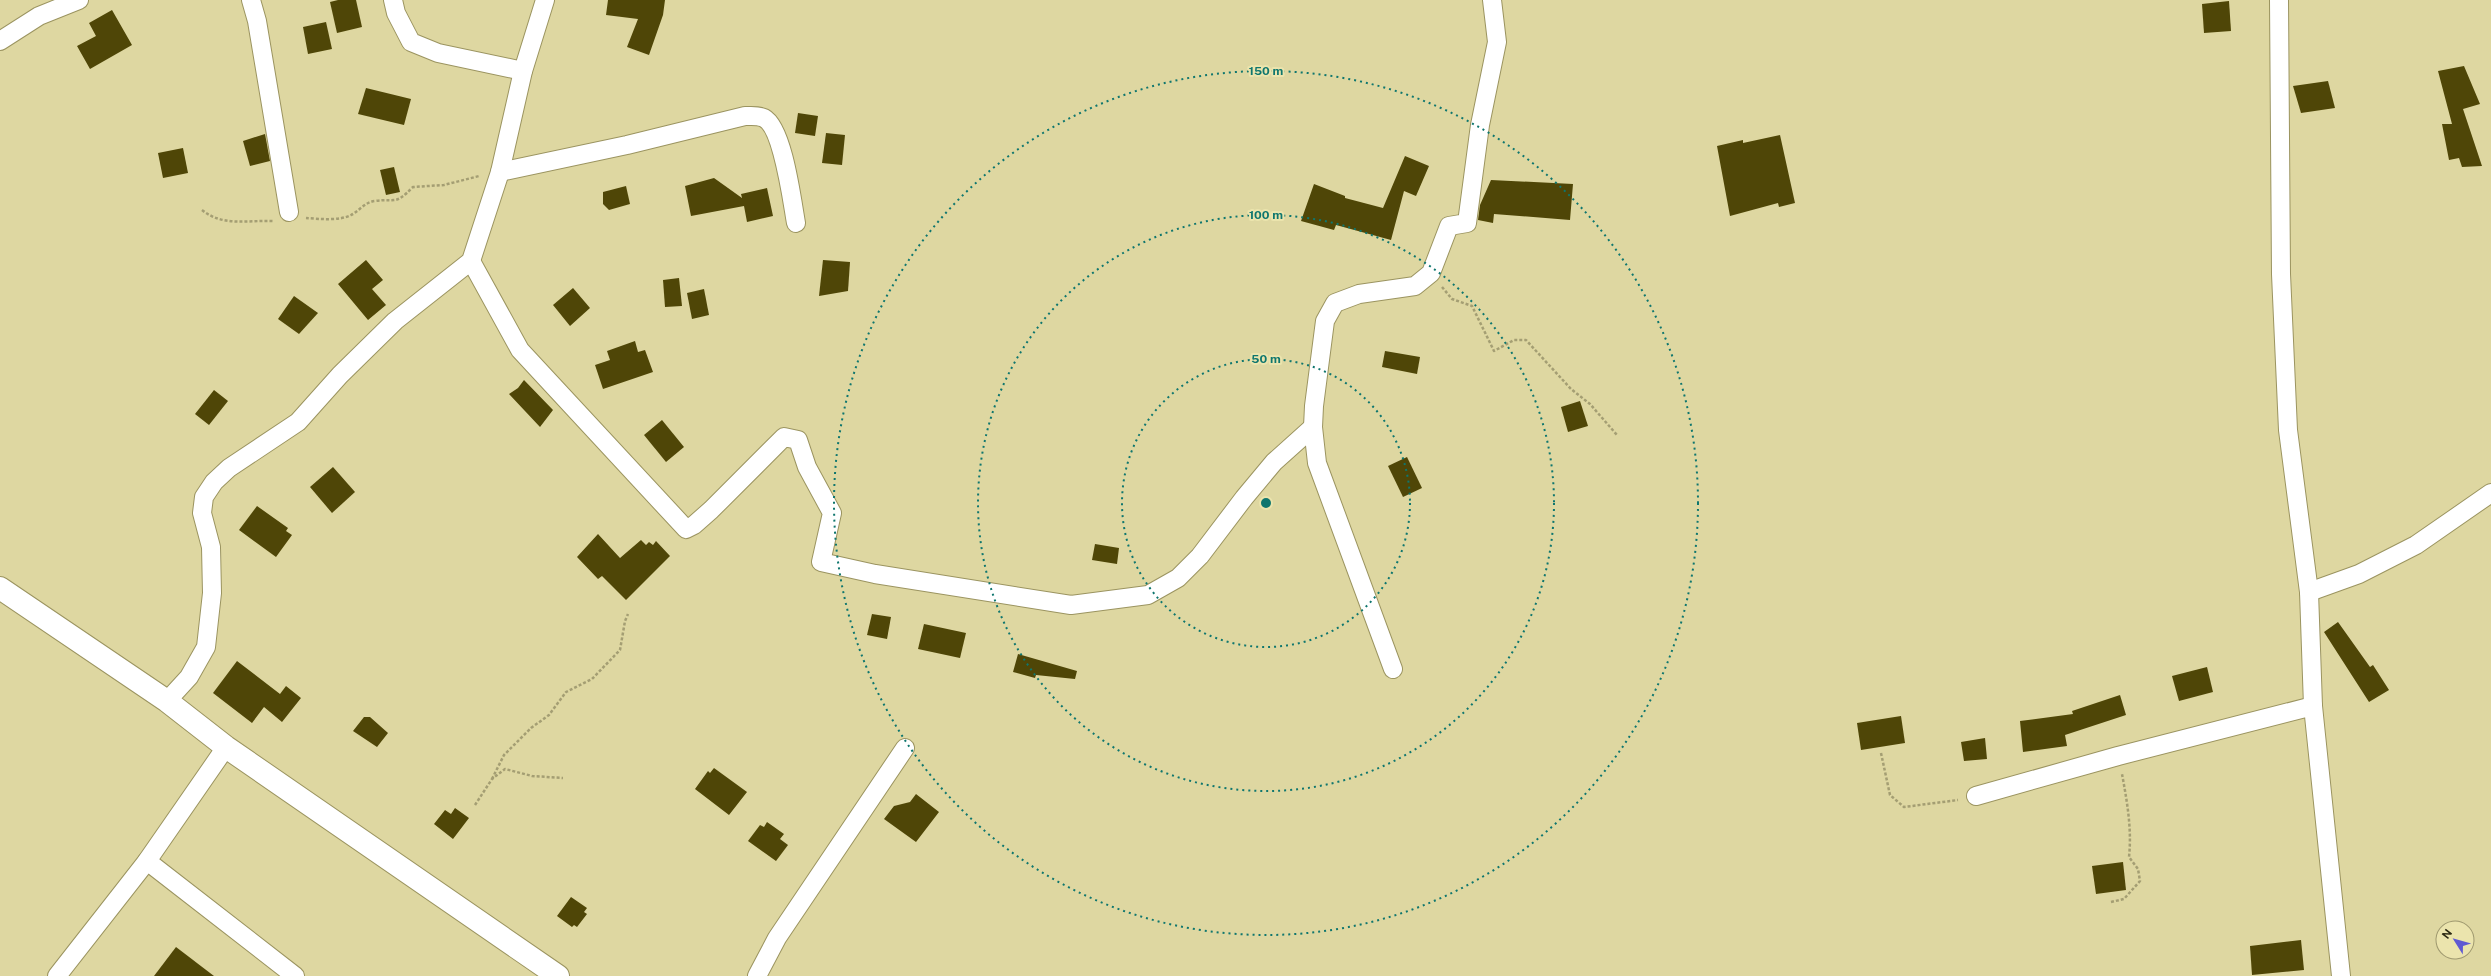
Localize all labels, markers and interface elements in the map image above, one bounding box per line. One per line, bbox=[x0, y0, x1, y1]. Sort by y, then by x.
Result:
text: 150 m bbox=[1249, 64, 1283, 78]
text: 100 m bbox=[1249, 208, 1283, 222]
text: 50 m bbox=[1251, 352, 1281, 366]
centre of rings bbox=[1259, 496, 1273, 510]
north arrow bbox=[2435, 920, 2475, 960]
text: N bbox=[2440, 927, 2454, 941]

